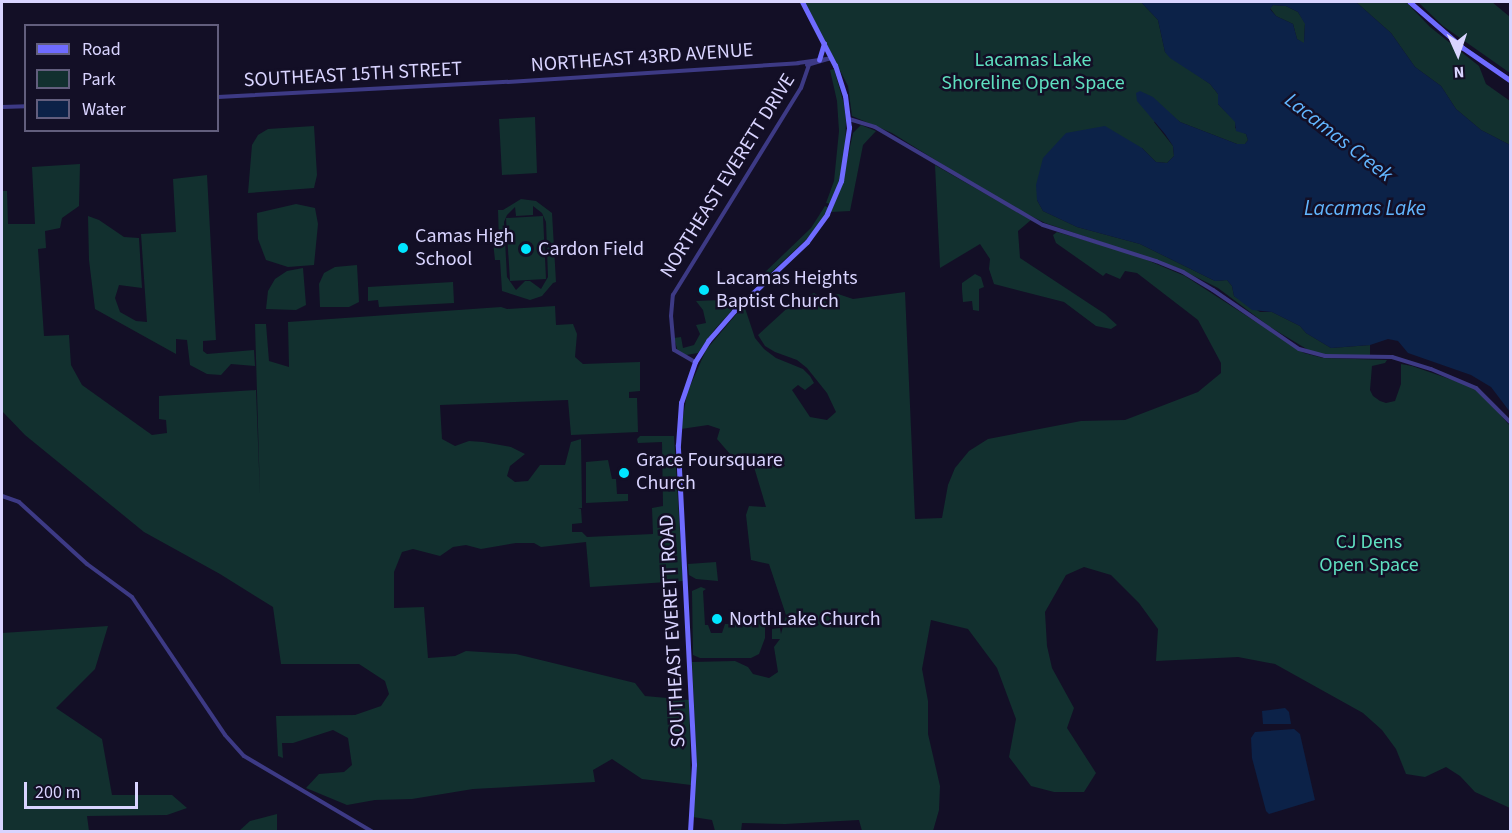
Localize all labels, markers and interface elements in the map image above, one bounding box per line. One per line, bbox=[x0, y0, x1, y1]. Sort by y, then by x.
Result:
legend bbox=[24, 24, 219, 132]
north arrow bbox=[1428, 24, 1488, 84]
text: Road bbox=[82, 37, 121, 62]
street label: NORTHEAST 43RD AVENUE bbox=[530, 38, 754, 78]
park label: Lacamas Lake Shoreline Open Space bbox=[941, 48, 1125, 95]
street label: SOUTHEAST 15TH STREET bbox=[243, 57, 463, 93]
text: N bbox=[1453, 61, 1465, 83]
text: Park bbox=[82, 67, 116, 92]
street label: NORTHEAST EVERETT DRIVE bbox=[655, 70, 801, 282]
water label: Lacamas Creek bbox=[1280, 87, 1398, 187]
text: Water bbox=[82, 97, 126, 122]
water label: Lacamas Lake bbox=[1304, 195, 1426, 221]
place label: Camas High School bbox=[415, 225, 514, 272]
place label: Cardon Field bbox=[538, 237, 644, 261]
marker: Camas High School bbox=[396, 241, 410, 255]
marker: Cardon Field bbox=[519, 242, 533, 256]
place label: Lacamas Heights Baptist Church bbox=[716, 266, 858, 313]
marker: Lacamas Heights Baptist Church bbox=[697, 283, 711, 297]
place label: Grace Foursquare Church bbox=[636, 449, 783, 496]
marker: Grace Foursquare Church bbox=[617, 466, 631, 480]
street label: SOUTHEAST EVERETT ROAD bbox=[655, 514, 691, 748]
park label: CJ Dens Open Space bbox=[1319, 531, 1419, 578]
place label: NorthLake Church bbox=[729, 607, 881, 631]
marker: NorthLake Church bbox=[710, 612, 724, 626]
scale bar bbox=[27, 770, 141, 808]
text: 200 m bbox=[35, 780, 80, 805]

